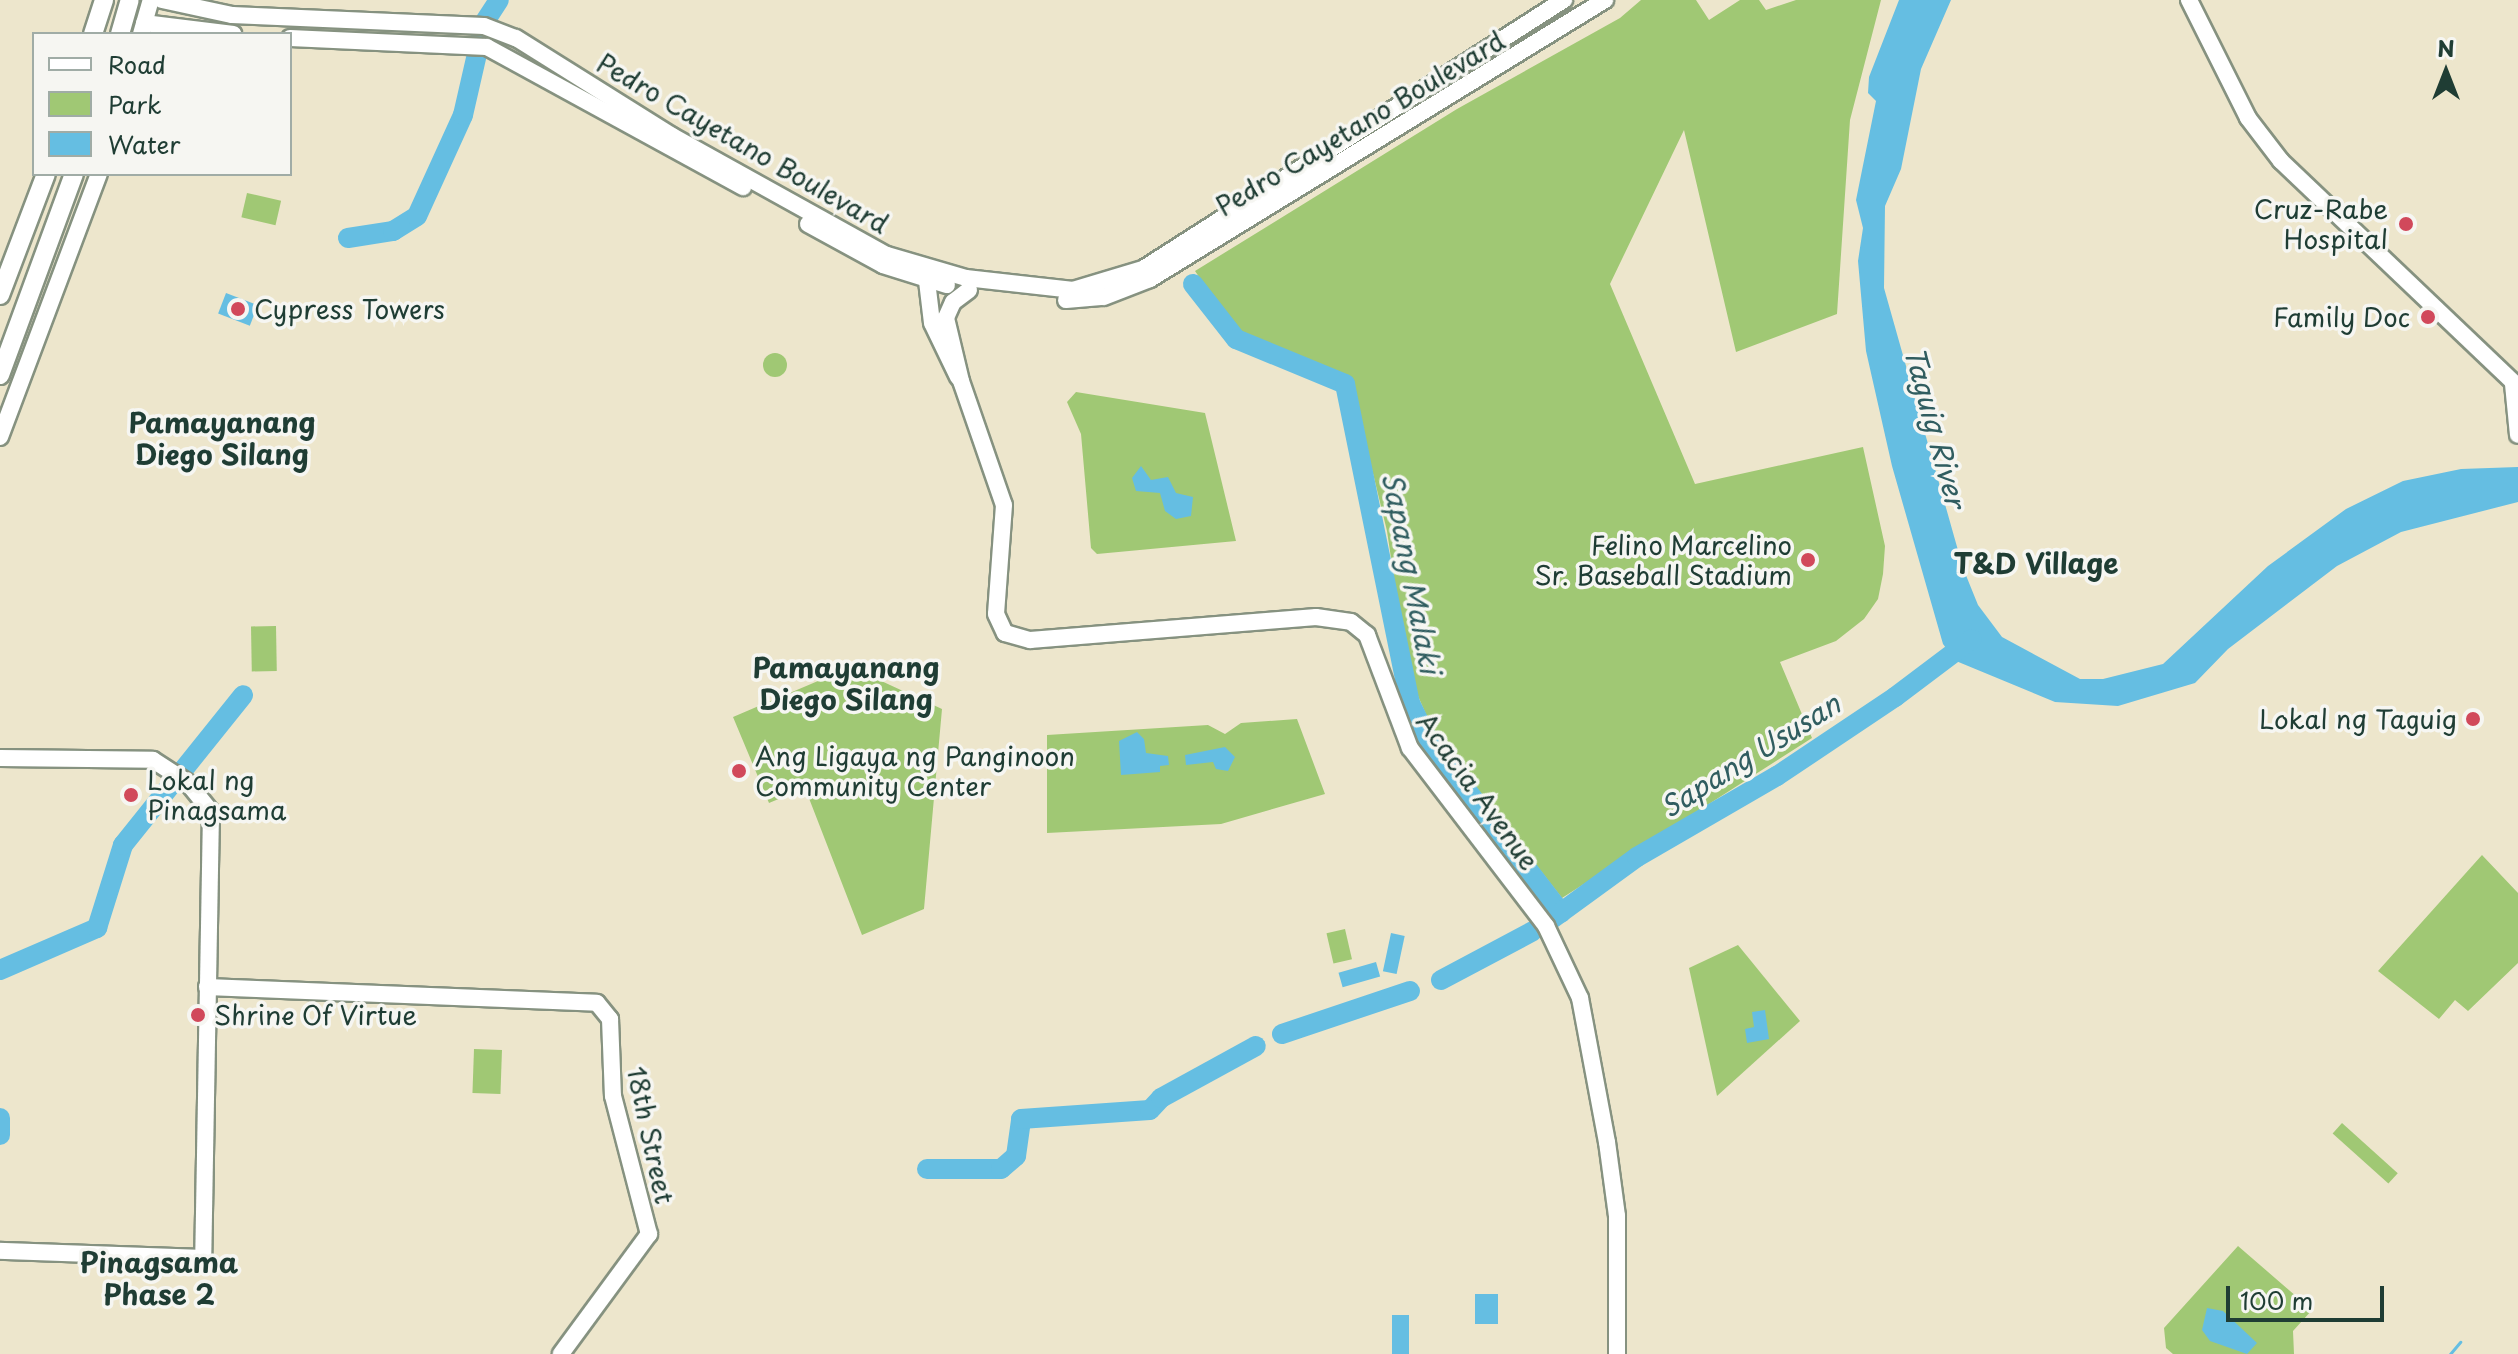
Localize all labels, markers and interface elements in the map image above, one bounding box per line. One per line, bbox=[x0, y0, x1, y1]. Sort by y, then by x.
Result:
street label: Pedro Cayetano Boulevard bbox=[1210, 24, 1510, 222]
text: N bbox=[2437, 31, 2455, 64]
legend bbox=[32, 32, 292, 176]
north arrow bbox=[2406, 32, 2486, 112]
text: Road bbox=[108, 46, 166, 82]
street label: Pedro Cayetano Boulevard bbox=[592, 47, 894, 239]
text: Park bbox=[108, 86, 162, 122]
text: Water bbox=[108, 126, 180, 162]
place label: Cruz-Rabe Hospital bbox=[2254, 193, 2388, 254]
marker: Cruz-Rabe Hospital bbox=[2395, 213, 2417, 235]
place label: Cypress Towers bbox=[254, 293, 447, 325]
marker: Cypress Towers bbox=[229, 300, 247, 318]
place label: Family Doc bbox=[2272, 301, 2410, 333]
marker: Family Doc bbox=[2417, 306, 2439, 328]
water label: Taguig River bbox=[1898, 342, 1974, 512]
district label: Pamayanang Diego Silang bbox=[128, 405, 316, 471]
water label: Sapang Malaki bbox=[1376, 470, 1448, 676]
place label: Felino Marcelino Sr. Baseball Stadium bbox=[1533, 529, 1792, 590]
district label: T&D Village bbox=[1953, 546, 2119, 580]
marker: Felino Marcelino Sr. Baseball Stadium bbox=[1799, 551, 1817, 569]
district label: Pamayanang Diego Silang bbox=[752, 650, 940, 716]
water label: Sapang Ususan bbox=[1654, 686, 1846, 824]
place label: Lokal ng Taguig bbox=[2259, 703, 2457, 735]
street label: Acacia Avenue bbox=[1411, 707, 1545, 875]
marker: Lokal ng Taguig bbox=[2464, 710, 2482, 728]
place label: Ang Ligaya ng Panginoon Community Center bbox=[755, 740, 1075, 802]
marker: Ang Ligaya ng Panginoon Community Center bbox=[730, 762, 748, 780]
place label: Lokal ng Pinagsama bbox=[147, 764, 286, 826]
marker: Lokal ng Pinagsama bbox=[122, 786, 140, 804]
place label: Shrine Of Virtue bbox=[214, 999, 421, 1031]
marker: Shrine Of Virtue bbox=[189, 1006, 207, 1024]
street label: 18th Street bbox=[621, 1063, 681, 1207]
district label: Pinagsama Phase 2 bbox=[80, 1245, 238, 1311]
scale bar bbox=[2230, 1270, 2388, 1320]
text: 100 m bbox=[2240, 1282, 2313, 1318]

